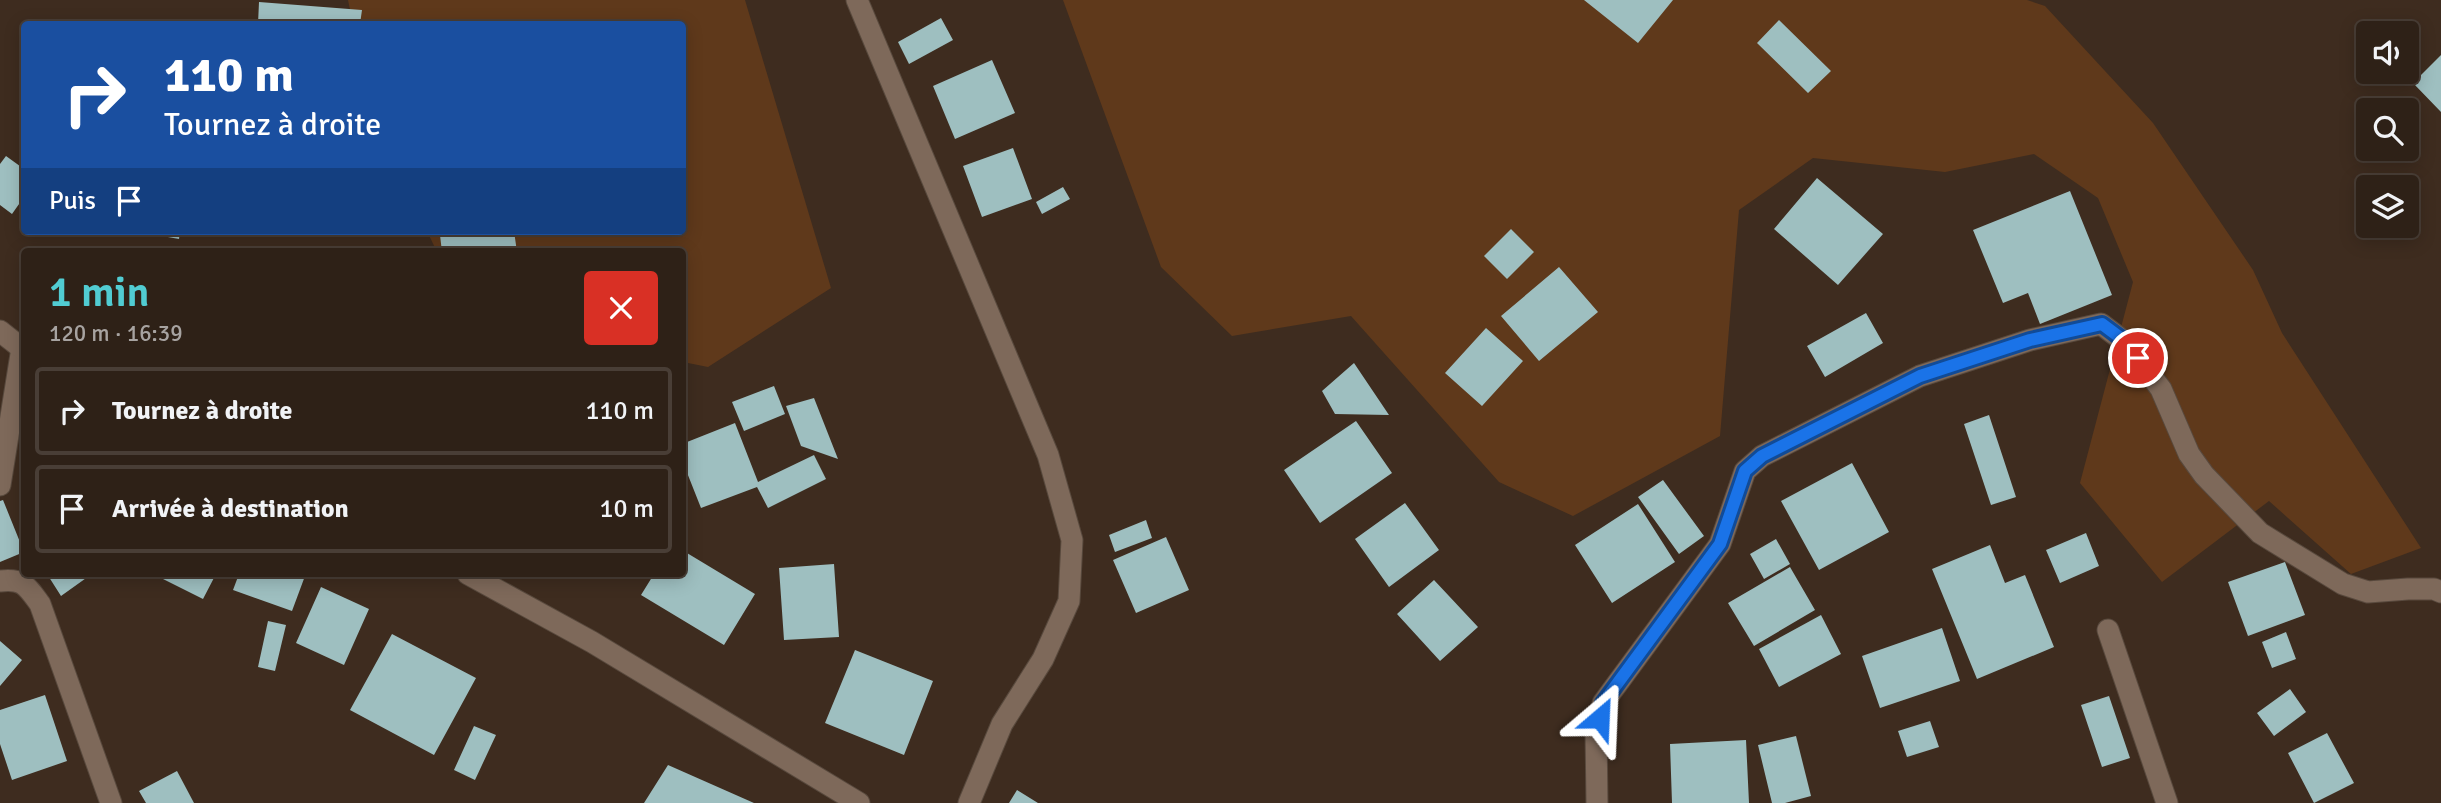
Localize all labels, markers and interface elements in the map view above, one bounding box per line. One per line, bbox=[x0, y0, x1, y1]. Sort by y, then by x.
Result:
map controls bbox=[2356, 21, 2419, 238]
button: sound bbox=[2356, 21, 2419, 84]
text: 110 m bbox=[164, 45, 294, 105]
icon: right bbox=[49, 49, 140, 140]
button: search bbox=[2356, 98, 2419, 161]
text: Tournez à droite bbox=[164, 105, 381, 144]
button: layers bbox=[2356, 175, 2419, 238]
icon: arrive bbox=[110, 182, 148, 220]
text: Puis bbox=[49, 185, 96, 217]
text: 1 min bbox=[49, 267, 150, 318]
button: close bbox=[584, 271, 658, 345]
text: 120 m · 16:39 bbox=[49, 319, 183, 348]
pin bbox=[2108, 328, 2168, 388]
icon: arrive bbox=[2119, 339, 2157, 377]
icon: right bbox=[53, 392, 91, 430]
text: Tournez à droite bbox=[112, 395, 292, 427]
text: 110 m bbox=[585, 395, 654, 427]
icon: arrive bbox=[53, 490, 91, 528]
text: Arrivée à destination bbox=[112, 493, 349, 525]
text: 10 m bbox=[599, 493, 654, 525]
position arrow bbox=[1563, 681, 1637, 755]

